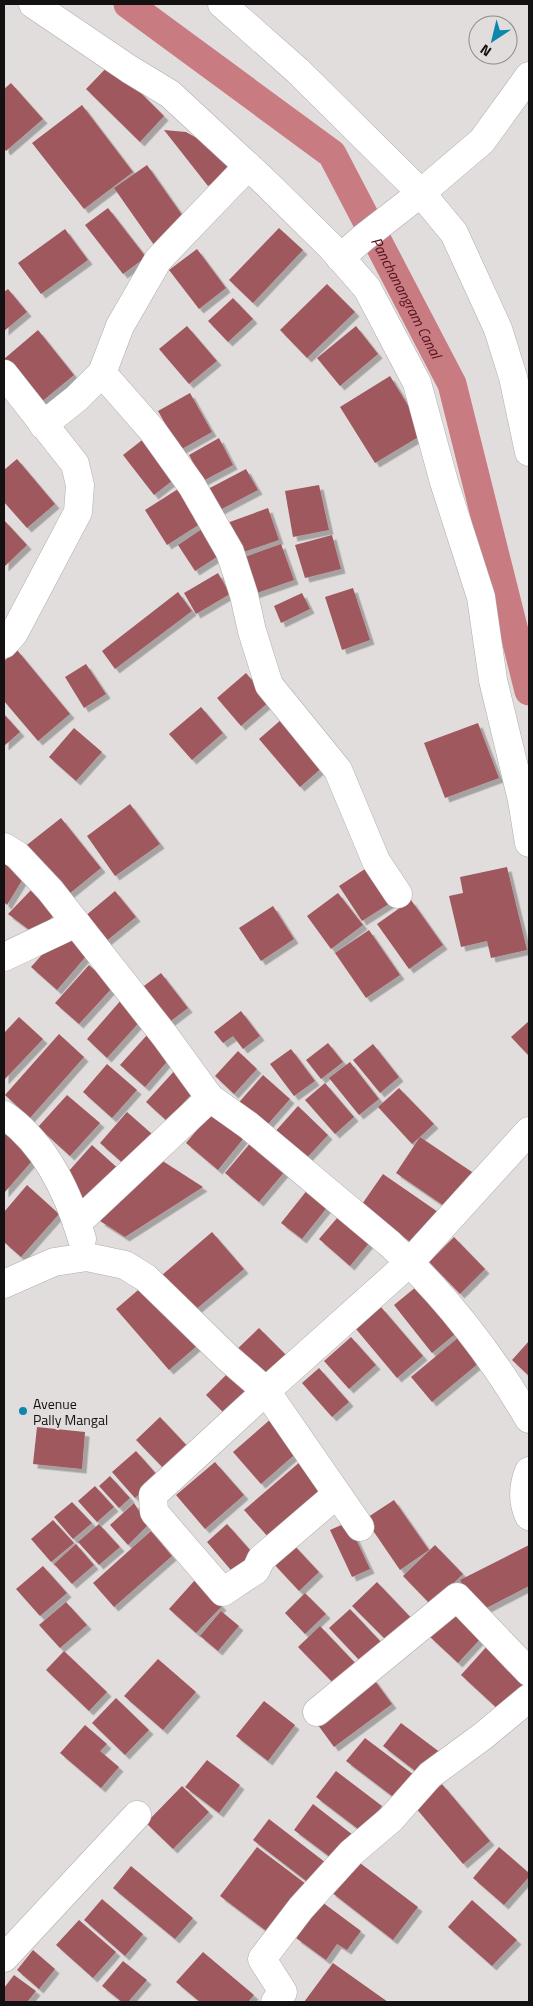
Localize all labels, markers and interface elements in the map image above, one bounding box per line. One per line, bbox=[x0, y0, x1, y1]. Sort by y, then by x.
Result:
north arrow bbox=[468, 15, 518, 65]
text: N bbox=[475, 40, 495, 62]
water label: Panchanangram Canal bbox=[366, 233, 449, 364]
place label: Avenue Pally Mangal bbox=[33, 1393, 108, 1430]
marker: Avenue Pally Mangal bbox=[17, 1405, 29, 1417]

